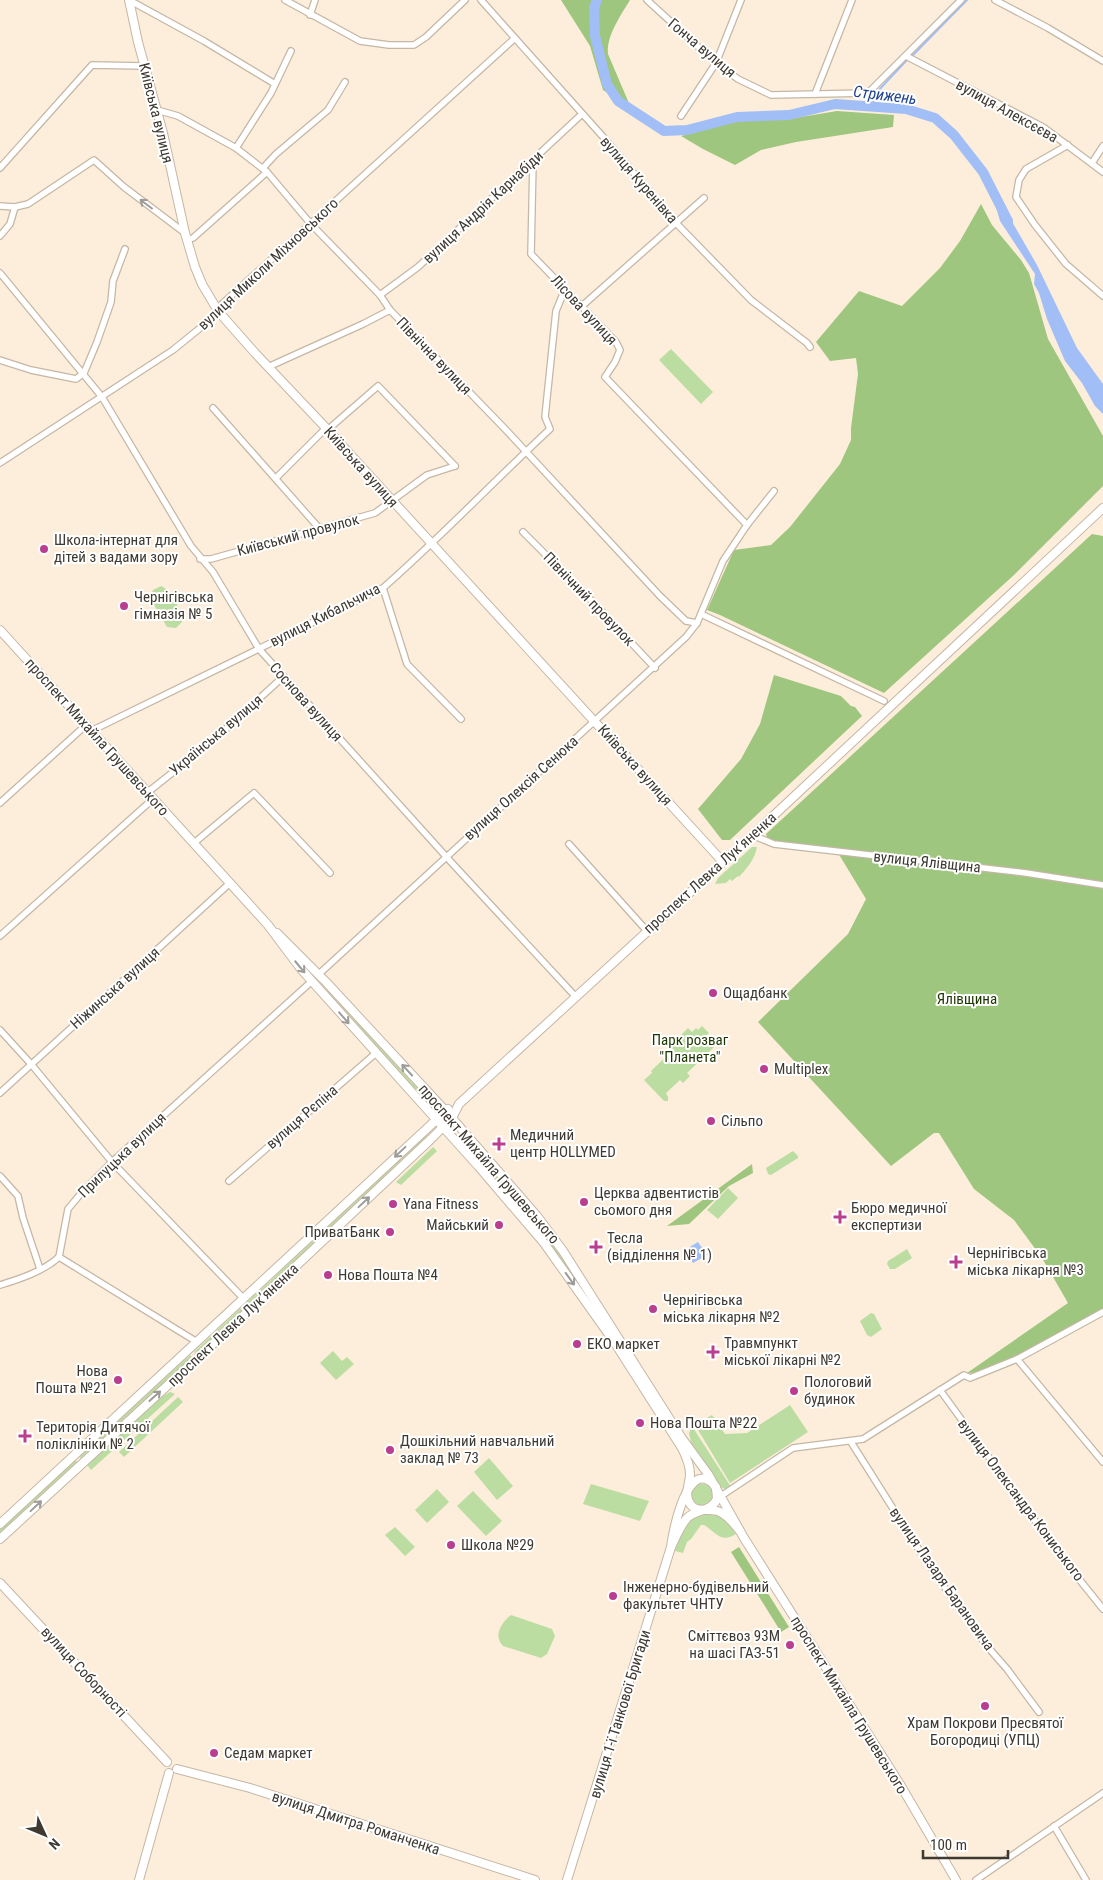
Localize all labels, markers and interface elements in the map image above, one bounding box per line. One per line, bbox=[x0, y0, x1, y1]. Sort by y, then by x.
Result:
street label: Гонча вулиця bbox=[664, 14, 740, 82]
street label: Київська вулиця bbox=[135, 61, 177, 165]
street label: вулиця Алексєєва bbox=[953, 76, 1061, 146]
water label: Стрижень bbox=[852, 82, 918, 108]
street label: вулиця Куренівка bbox=[596, 133, 682, 227]
street label: вулиця Андрія Карнабіди bbox=[419, 147, 547, 267]
street label: вулиця Миколи Міхновського bbox=[194, 194, 342, 334]
one-way arrow bbox=[140, 198, 153, 209]
street label: Лісова вулиця bbox=[547, 271, 621, 349]
street label: Північна вулиця bbox=[393, 314, 475, 398]
street label: Київська вулиця bbox=[320, 423, 402, 511]
street label: Київський провулок bbox=[235, 510, 361, 560]
place label: Школа-інтернат для дітей з вадами зору bbox=[54, 531, 178, 566]
marker: Школа-інтернат для дітей з вадами зору bbox=[38, 543, 50, 555]
street label: Північний провулок bbox=[540, 548, 638, 650]
street label: вулиця Кибальчича bbox=[267, 579, 383, 651]
place label: Чернігівська гімназія № 5 bbox=[134, 588, 214, 623]
marker: Чернігівська гімназія № 5 bbox=[118, 600, 130, 612]
street label: проспект Михайла Грушевського bbox=[21, 654, 173, 820]
street label: Соснова вулиця bbox=[266, 659, 346, 745]
street label: Українська вулиця bbox=[166, 691, 266, 779]
street label: Київська вулиця bbox=[594, 721, 676, 809]
street label: вулиця Олексія Сенюка bbox=[460, 732, 582, 844]
street label: проспект Левка Лукʼяненка bbox=[640, 809, 780, 937]
street label: вулиця Ялівщина bbox=[872, 847, 982, 877]
street label: Ніжинська вулиця bbox=[67, 943, 163, 1033]
one-way arrow bbox=[294, 961, 306, 974]
place label: Ощадбанк bbox=[723, 984, 787, 1002]
marker: Ощадбанк bbox=[707, 987, 719, 999]
park label: Ялівщина bbox=[937, 990, 997, 1008]
one-way arrow bbox=[338, 1011, 350, 1024]
park label: Парк розваг "Планета" bbox=[652, 1031, 729, 1066]
place label: Multiplex bbox=[774, 1060, 829, 1078]
marker: Multiplex bbox=[758, 1063, 770, 1075]
one-way arrow bbox=[401, 1064, 413, 1076]
street label: проспект Михайла Грушевського bbox=[415, 1080, 563, 1248]
street label: вулиця Рєпіна bbox=[263, 1081, 341, 1153]
street label: Прилуцька вулиця bbox=[74, 1109, 170, 1201]
place label: Сільпо bbox=[721, 1112, 763, 1130]
marker: Сільпо bbox=[705, 1115, 717, 1127]
place label: Медичний центр HOLLYMED bbox=[510, 1126, 616, 1161]
marker: Медичний центр HOLLYMED bbox=[492, 1137, 506, 1151]
one-way arrow bbox=[394, 1146, 406, 1158]
place label: Церква адвентистів сьомого дня bbox=[594, 1184, 719, 1219]
place label: Yana Fitness bbox=[403, 1195, 479, 1213]
one-way arrow bbox=[358, 1196, 370, 1208]
marker: Церква адвентистів сьомого дня bbox=[578, 1196, 590, 1208]
marker: Yana Fitness bbox=[387, 1198, 399, 1210]
place label: Бюро медичної експертизи bbox=[851, 1199, 948, 1234]
marker: Бюро медичної експертизи bbox=[833, 1210, 847, 1224]
place label: Майський bbox=[426, 1216, 489, 1234]
marker: Майський bbox=[493, 1219, 505, 1231]
place label: ПриватБанк bbox=[304, 1223, 380, 1241]
marker: ПриватБанк bbox=[384, 1226, 396, 1238]
place label: Тесла (відділення № 1) bbox=[607, 1229, 712, 1264]
marker: Тесла (відділення № 1) bbox=[589, 1240, 603, 1254]
place label: Чернігівська міська лікарня №3 bbox=[967, 1244, 1084, 1279]
marker: Чернігівська міська лікарня №3 bbox=[949, 1255, 963, 1269]
street label: проспект Левка Лукʼяненка bbox=[164, 1260, 302, 1390]
place label: Нова Пошта №4 bbox=[338, 1266, 438, 1284]
marker: Нова Пошта №4 bbox=[322, 1269, 334, 1281]
one-way arrow bbox=[565, 1272, 575, 1286]
place label: Чернігівська міська лікарня №2 bbox=[663, 1291, 780, 1326]
marker: Чернігівська міська лікарня №2 bbox=[647, 1303, 659, 1315]
place label: Травмпункт міської лікарні №2 bbox=[724, 1334, 841, 1369]
place label: ЕКО маркет bbox=[587, 1335, 660, 1353]
marker: ЕКО маркет bbox=[571, 1338, 583, 1350]
marker: Травмпункт міської лікарні №2 bbox=[706, 1345, 720, 1359]
place label: Нова Пошта №21 bbox=[36, 1362, 108, 1397]
place label: Пологовий будинок bbox=[804, 1373, 872, 1408]
marker: Нова Пошта №21 bbox=[112, 1374, 124, 1386]
marker: Пологовий будинок bbox=[788, 1385, 800, 1397]
one-way arrow bbox=[149, 1390, 162, 1402]
place label: Нова Пошта №22 bbox=[650, 1414, 757, 1432]
street label: вулиця Олександра Кониського bbox=[954, 1415, 1088, 1585]
marker: Нова Пошта №22 bbox=[634, 1417, 646, 1429]
place label: Територія Дитячої поліклініки № 2 bbox=[36, 1418, 151, 1453]
marker: Територія Дитячої поліклініки № 2 bbox=[18, 1429, 32, 1443]
place label: Дошкільний навчальний заклад № 73 bbox=[400, 1432, 554, 1467]
marker: Дошкільний навчальний заклад № 73 bbox=[384, 1444, 396, 1456]
one-way arrow bbox=[29, 1500, 42, 1512]
street label: вулиця Лазаря Барановича bbox=[886, 1504, 998, 1654]
place label: Школа №29 bbox=[461, 1536, 534, 1554]
marker: Школа №29 bbox=[445, 1539, 457, 1551]
place label: Інженерно-будівельний факультет ЧНТУ bbox=[623, 1578, 769, 1613]
marker: Інженерно-будівельний факультет ЧНТУ bbox=[607, 1590, 619, 1602]
street label: проспект Михайла Грушевського bbox=[787, 1613, 911, 1797]
street label: вулиця Соборності bbox=[37, 1623, 131, 1721]
place label: Сміттєвоз 93М на шасі ГАЗ-51 bbox=[688, 1627, 780, 1662]
street label: вулиця 1-ї Танкової Бригади bbox=[586, 1628, 654, 1800]
marker: Сміттєвоз 93М на шасі ГАЗ-51 bbox=[784, 1639, 796, 1651]
marker: Храм Покрови Пресвятої Богородиці (УПЦ) bbox=[979, 1700, 991, 1712]
place label: Храм Покрови Пресвятої Богородиці (УПЦ) bbox=[907, 1714, 1065, 1749]
place label: Седам маркет bbox=[224, 1744, 313, 1762]
marker: Седам маркет bbox=[208, 1747, 220, 1759]
street label: вулиця Дмитра Романченка bbox=[270, 1787, 442, 1859]
north arrow bbox=[20, 1810, 70, 1860]
scale bar bbox=[923, 1828, 1008, 1860]
text: N bbox=[46, 1835, 63, 1853]
text: 100 m bbox=[930, 1836, 967, 1854]

